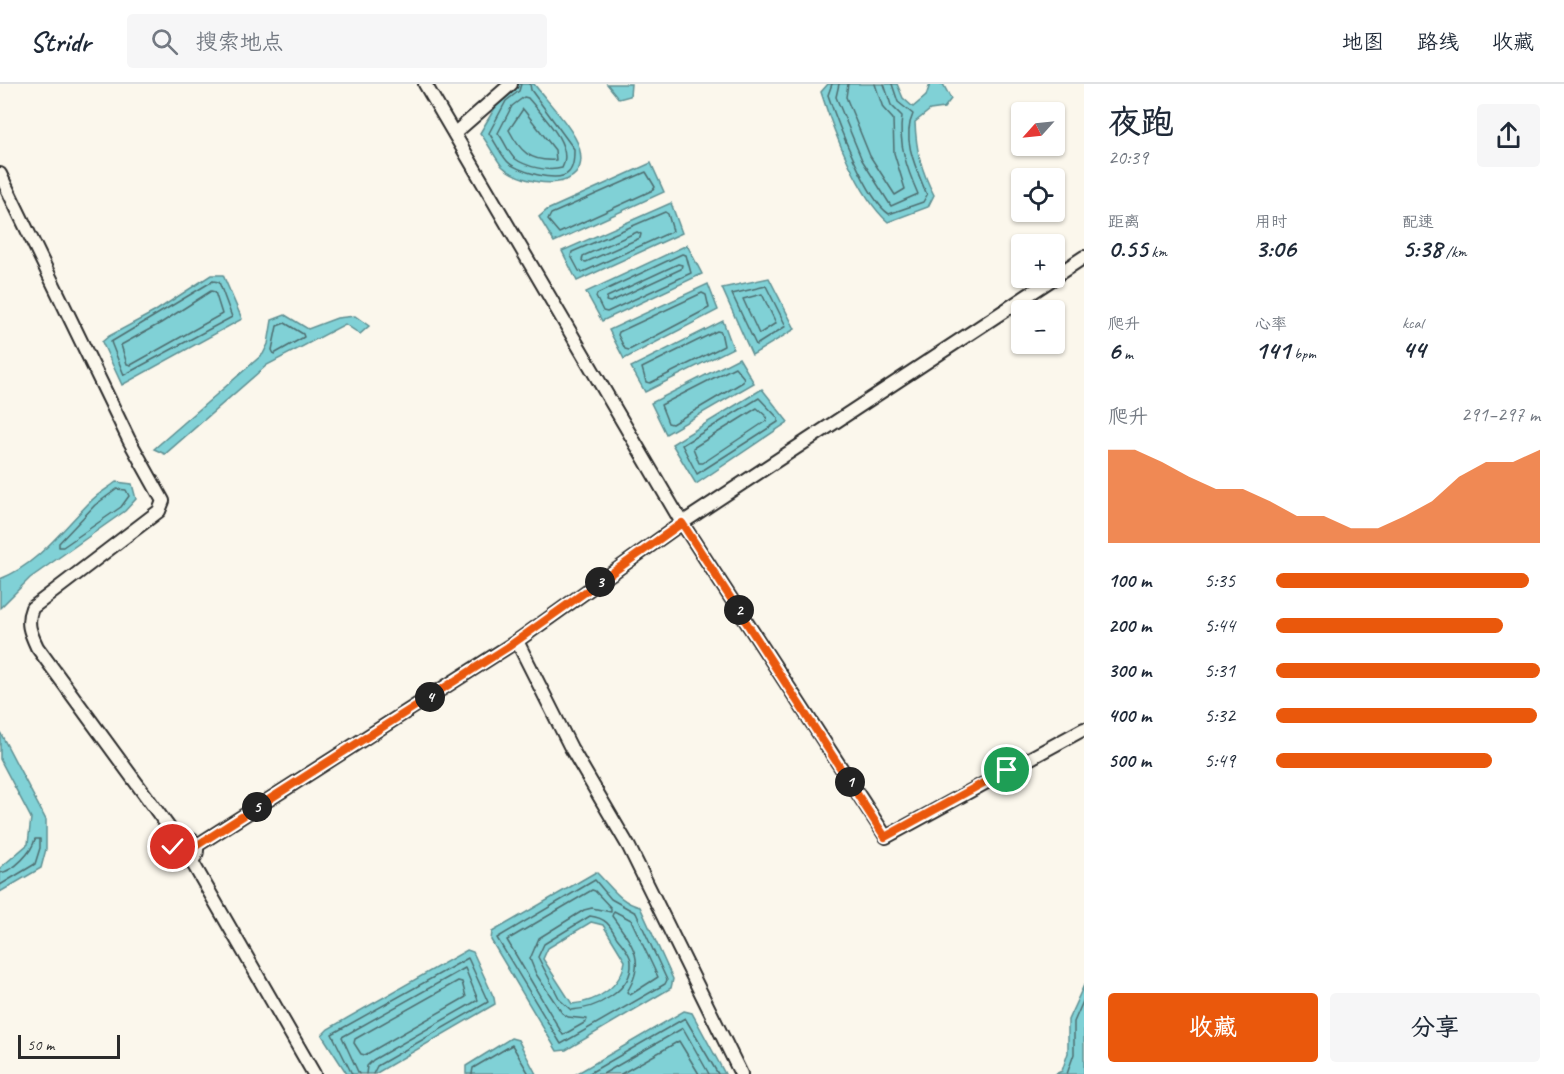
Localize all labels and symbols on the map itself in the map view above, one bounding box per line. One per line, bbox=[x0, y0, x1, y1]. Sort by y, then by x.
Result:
north arrow bbox=[1011, 102, 1065, 156]
pin: 3 bbox=[585, 567, 615, 597]
pin: 2 bbox=[724, 595, 754, 625]
pin: 4 bbox=[415, 682, 445, 712]
pin bbox=[981, 744, 1032, 795]
pin: 1 bbox=[835, 767, 865, 797]
pin: 5 bbox=[242, 792, 272, 822]
pin bbox=[147, 821, 198, 872]
scale bar bbox=[18, 1032, 120, 1060]

